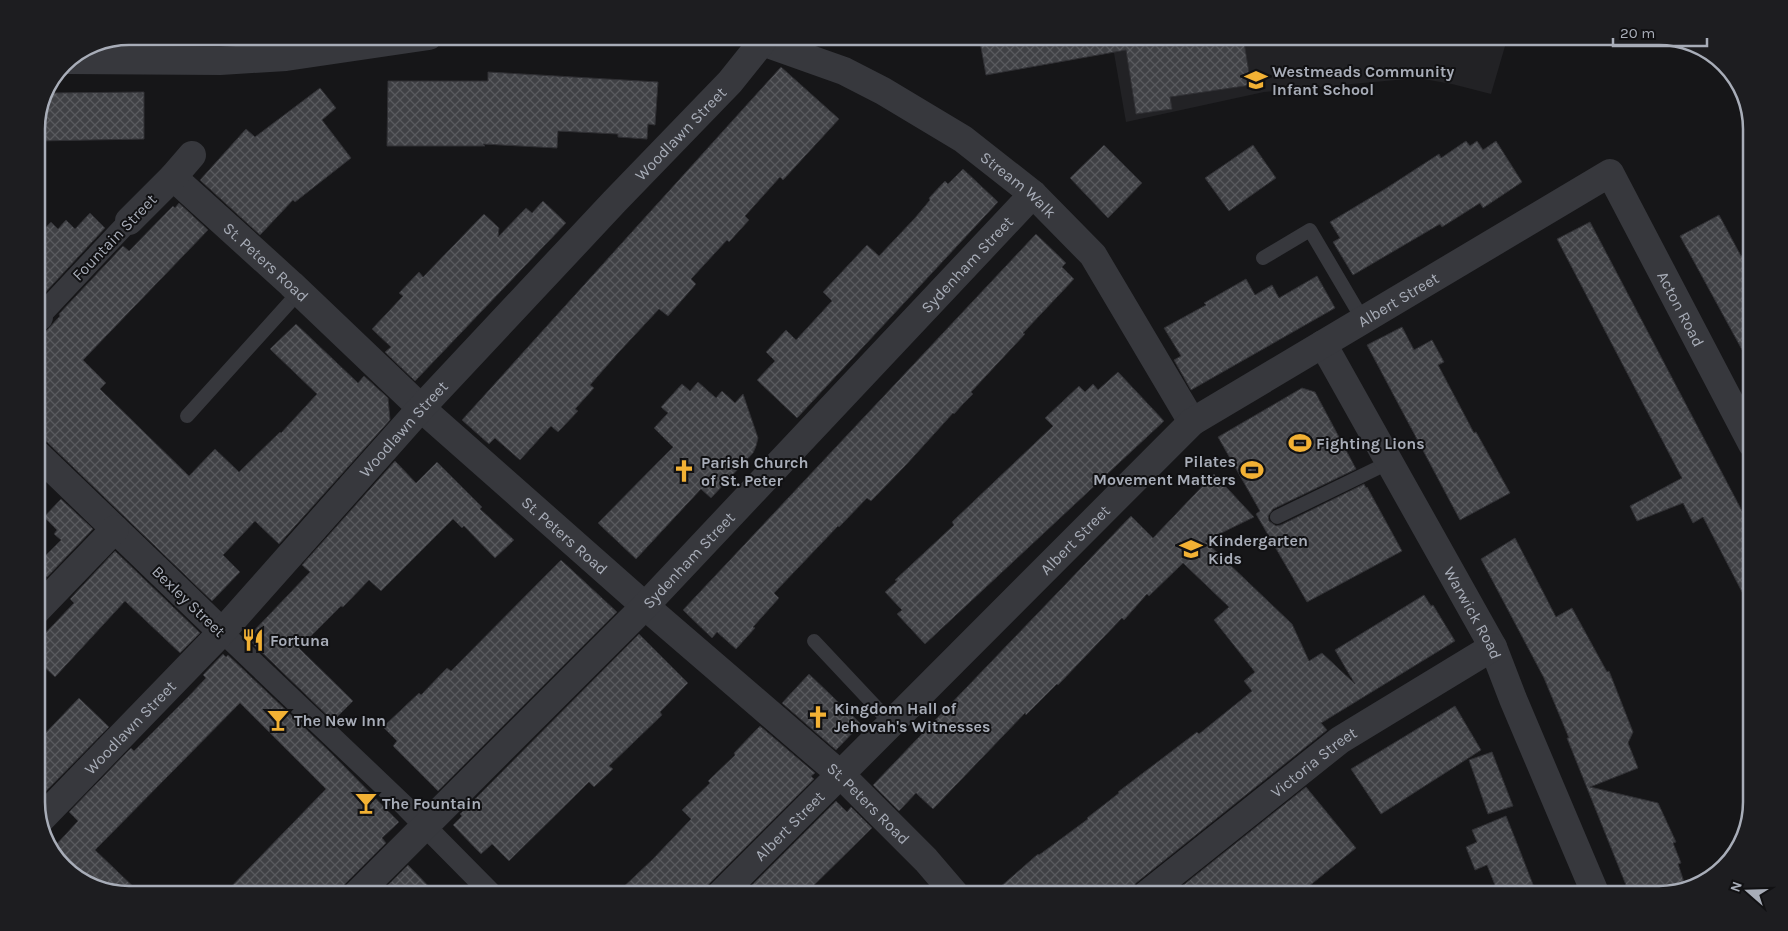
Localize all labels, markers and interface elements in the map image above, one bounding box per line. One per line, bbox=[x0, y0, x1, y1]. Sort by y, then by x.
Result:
scale bar bbox=[1613, 15, 1707, 47]
text: 20 m bbox=[1620, 24, 1655, 42]
place label: Westmeads Community Infant School bbox=[1272, 62, 1454, 99]
school or university icon: Westmeads Community Infant School bbox=[1243, 67, 1269, 93]
street label: Woodlawn Street bbox=[631, 83, 730, 185]
street label: Stream Walk bbox=[977, 147, 1060, 222]
street label: Fountain Street bbox=[68, 190, 160, 285]
street label: Sydenham Street bbox=[917, 212, 1017, 317]
street label: St. Peters Road bbox=[219, 218, 312, 306]
street label: Albert Street bbox=[1354, 268, 1442, 331]
street label: Acton Road bbox=[1653, 268, 1708, 350]
street label: Woodlawn Street bbox=[355, 377, 452, 481]
sports icon: Fighting Lions bbox=[1287, 430, 1313, 456]
place label: Fighting Lions bbox=[1316, 434, 1425, 453]
place label: Pilates Movement Matters bbox=[1093, 452, 1236, 489]
place label: Parish Church of St. Peter bbox=[701, 453, 809, 490]
sports icon: Pilates Movement Matters bbox=[1239, 457, 1265, 483]
church icon: Parish Church of St. Peter bbox=[671, 458, 697, 484]
street label: St. Peters Road bbox=[518, 492, 612, 579]
street label: Albert Street bbox=[1036, 501, 1114, 579]
street label: Sydenham Street bbox=[639, 508, 739, 613]
place label: Kindergarten Kids bbox=[1208, 531, 1308, 568]
school or university icon: Kindergarten Kids bbox=[1178, 536, 1204, 562]
street label: Bexley Street bbox=[148, 562, 229, 641]
street label: Warwick Road bbox=[1440, 563, 1506, 662]
restaurant icon: Fortuna bbox=[240, 627, 266, 653]
place label: Fortuna bbox=[270, 631, 329, 650]
street label: Woodlawn Street bbox=[80, 677, 180, 778]
place label: Kingdom Hall of Jehovah's Witnesses bbox=[834, 699, 991, 736]
church icon: Kingdom Hall of Jehovah's Witnesses bbox=[805, 704, 831, 730]
bar icon: The New Inn bbox=[265, 707, 291, 733]
place label: The New Inn bbox=[294, 711, 386, 730]
street label: Victoria Street bbox=[1267, 723, 1360, 802]
street label: St. Peters Road bbox=[823, 758, 914, 848]
street label: Albert Street bbox=[751, 787, 828, 865]
bar icon: The Fountain bbox=[353, 790, 379, 816]
place label: The Fountain bbox=[382, 794, 481, 813]
north arrow bbox=[1723, 866, 1773, 916]
text: N bbox=[1727, 879, 1746, 894]

